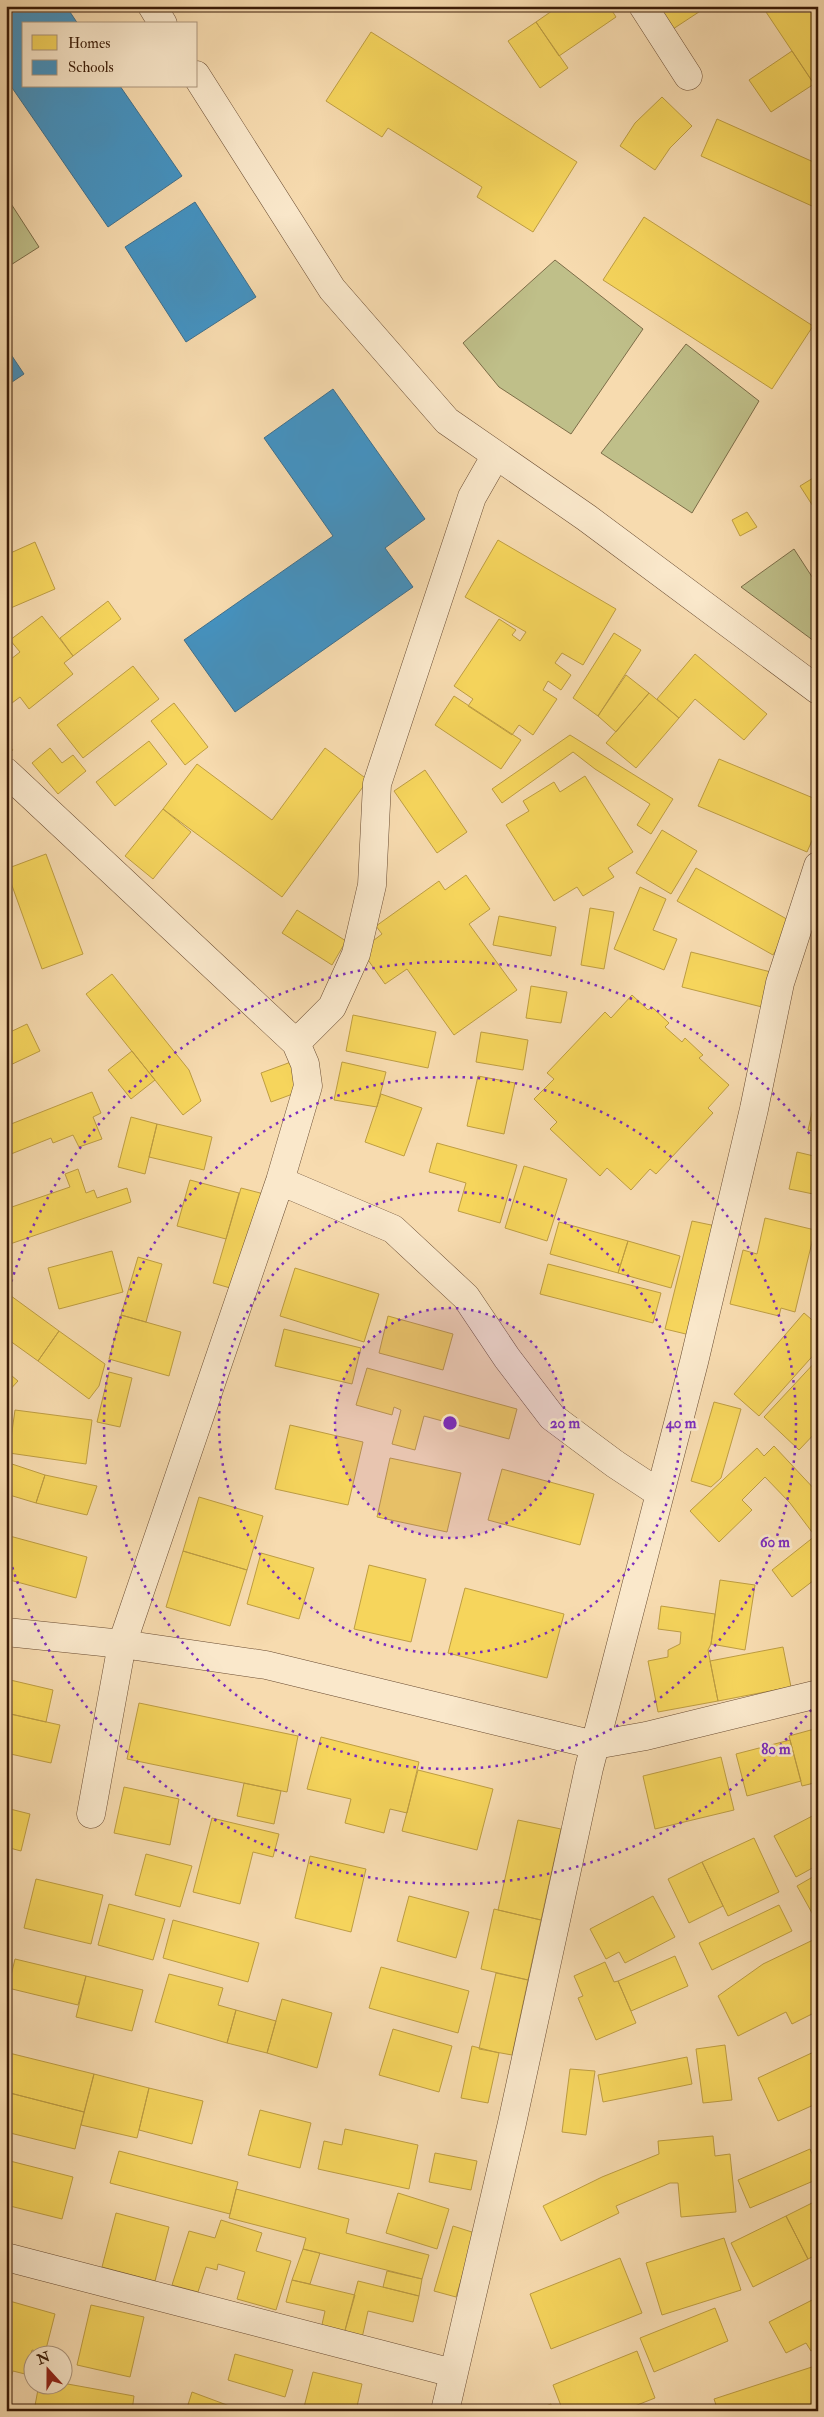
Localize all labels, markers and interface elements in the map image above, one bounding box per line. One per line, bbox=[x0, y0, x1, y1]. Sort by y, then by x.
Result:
legend bbox=[22, 22, 198, 88]
text: Homes bbox=[68, 34, 110, 53]
text: Schools bbox=[68, 58, 114, 77]
centre of rings bbox=[441, 1414, 459, 1432]
text: 20 m bbox=[550, 1414, 580, 1433]
text: 40 m bbox=[665, 1414, 697, 1433]
text: 60 m bbox=[760, 1533, 790, 1552]
text: 80 m bbox=[761, 1740, 791, 1759]
north arrow bbox=[22, 2344, 72, 2394]
text: N bbox=[34, 2348, 53, 2369]

